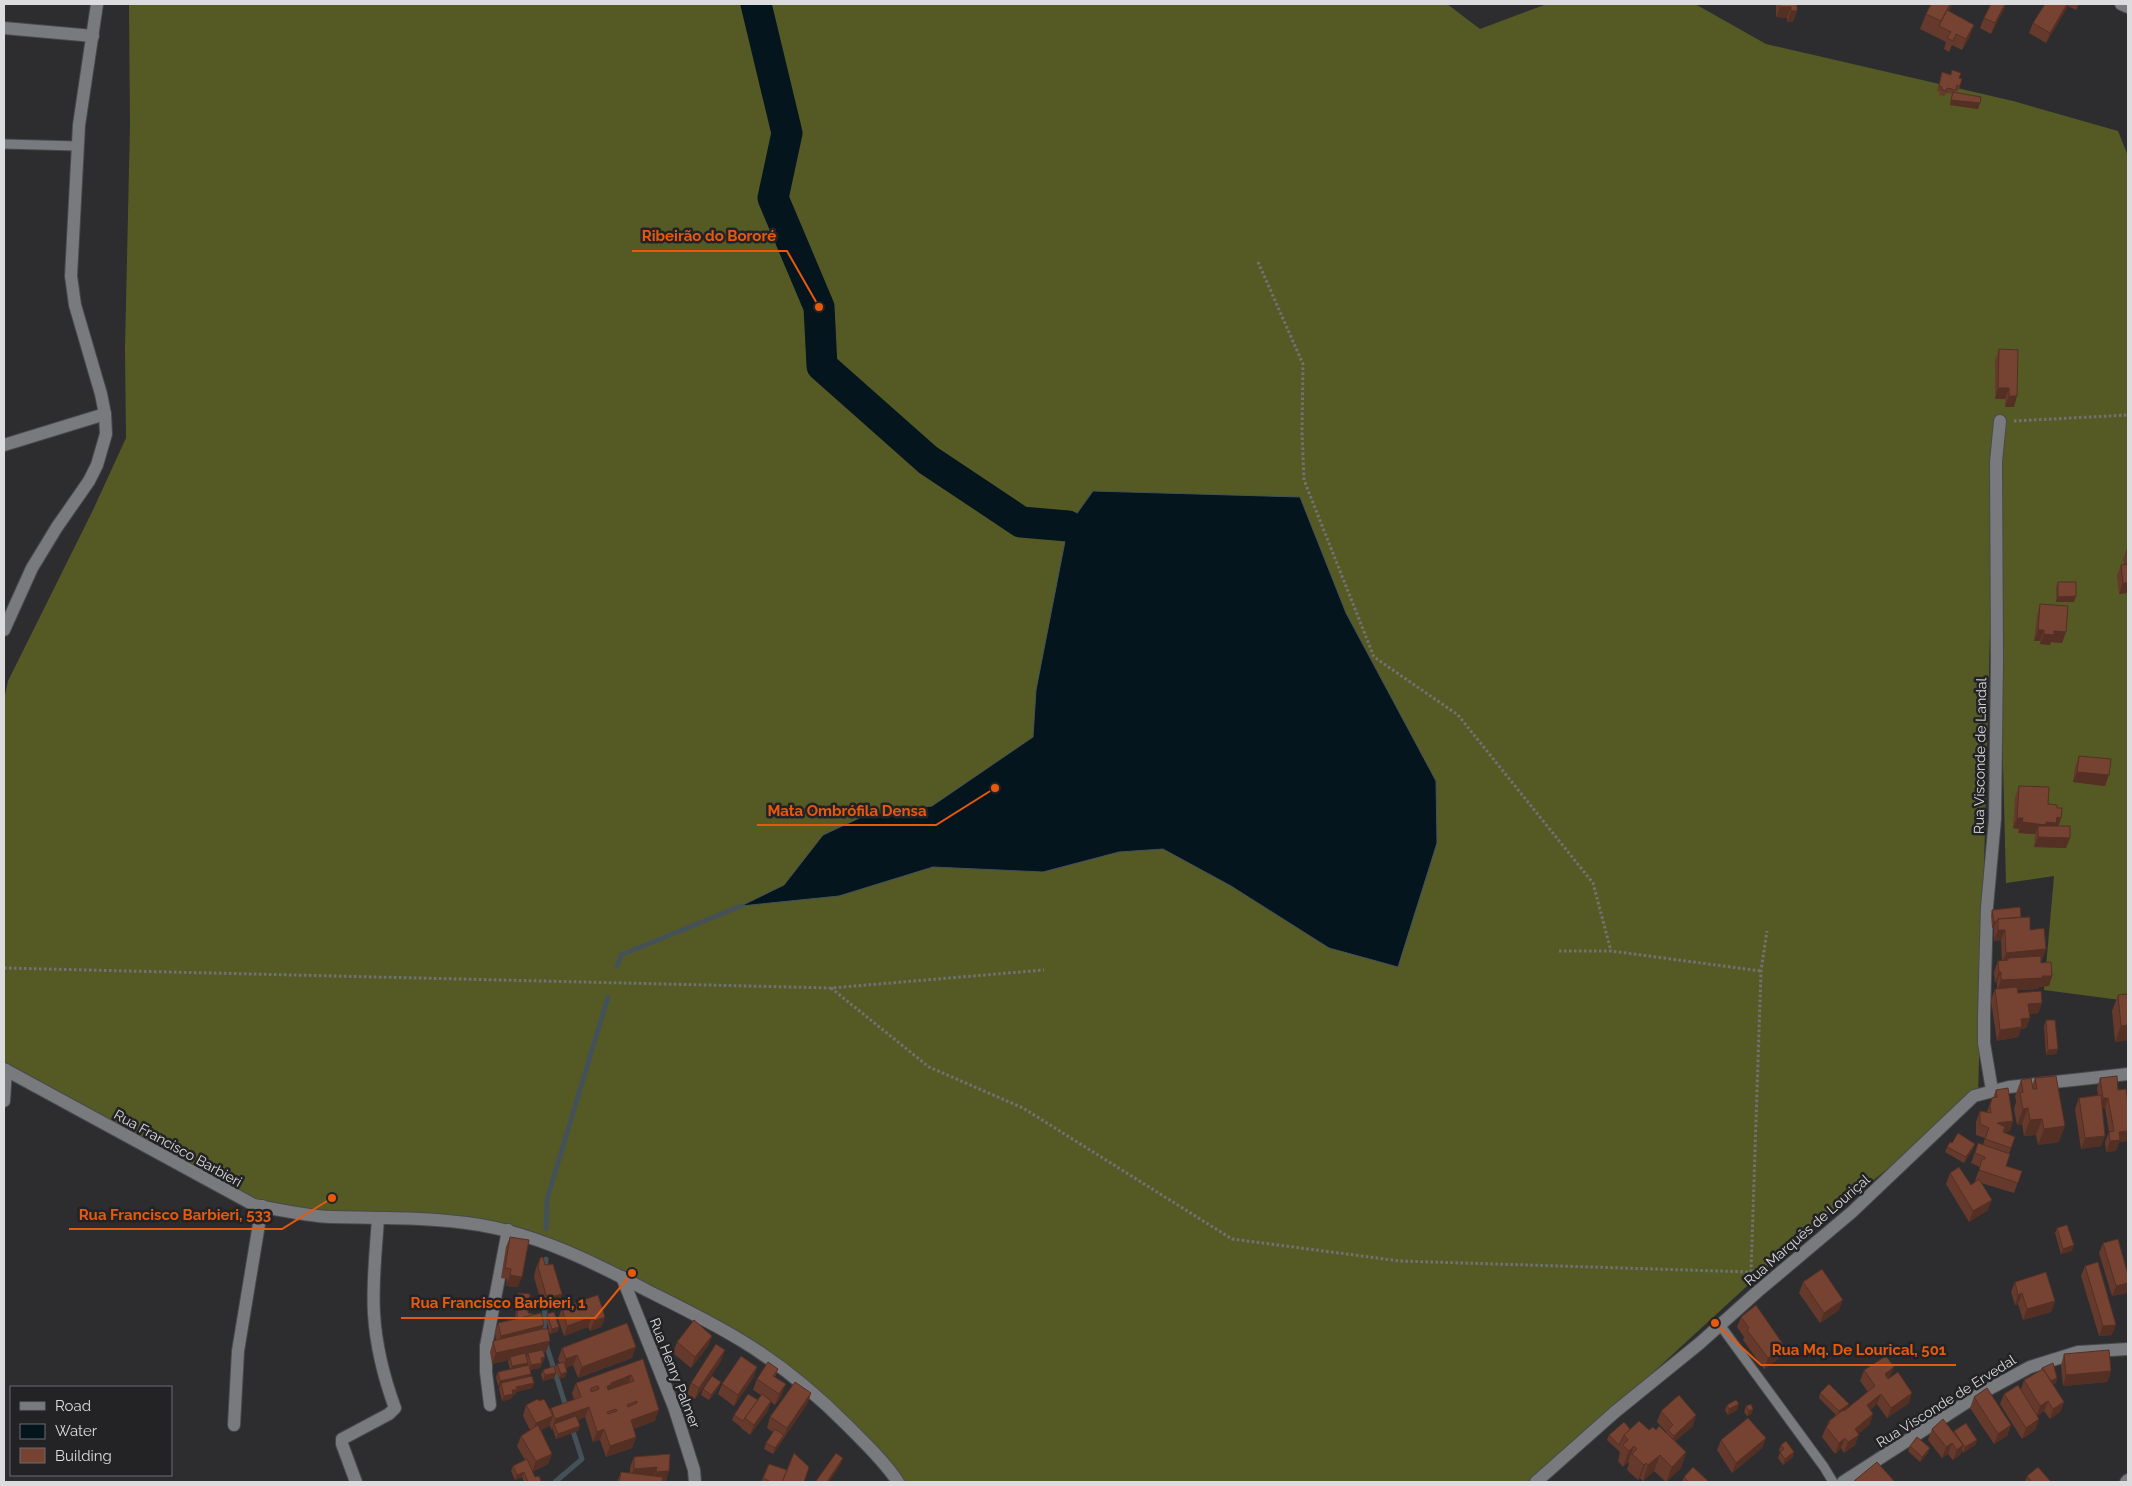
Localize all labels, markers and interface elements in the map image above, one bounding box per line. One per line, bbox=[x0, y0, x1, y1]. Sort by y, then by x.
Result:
callout: Ribeirão do Bororé bbox=[632, 221, 787, 251]
text: Ribeirão do Bororé bbox=[642, 227, 776, 245]
street label: Rua Visconde de Landal bbox=[1971, 677, 1989, 834]
callout: Mata Ombrófila Densa bbox=[757, 795, 936, 825]
text: Mata Ombrófila Densa bbox=[767, 802, 927, 820]
street label: Rua Francisco Barbieri bbox=[111, 1106, 245, 1190]
street label: Rua Marquês de Louriçal bbox=[1741, 1171, 1873, 1289]
callout: Rua Francisco Barbieri, 533 bbox=[69, 1199, 282, 1229]
text: Rua Francisco Barbieri, 533 bbox=[79, 1206, 271, 1224]
callout: Rua Francisco Barbieri, 1 bbox=[401, 1288, 595, 1318]
text: Rua Francisco Barbieri, 1 bbox=[411, 1294, 586, 1312]
street label: Rua Henry Palmer bbox=[647, 1316, 703, 1431]
callout: Rua Mq. De Lourical, 501 bbox=[1761, 1335, 1956, 1365]
text: Rua Mq. De Lourical, 501 bbox=[1772, 1341, 1947, 1359]
street label: Rua Visconde de Ervedal bbox=[1873, 1351, 2019, 1451]
legend bbox=[10, 1386, 172, 1476]
text: Road bbox=[55, 1397, 91, 1415]
text: Water bbox=[55, 1422, 98, 1440]
text: Building bbox=[55, 1447, 112, 1465]

